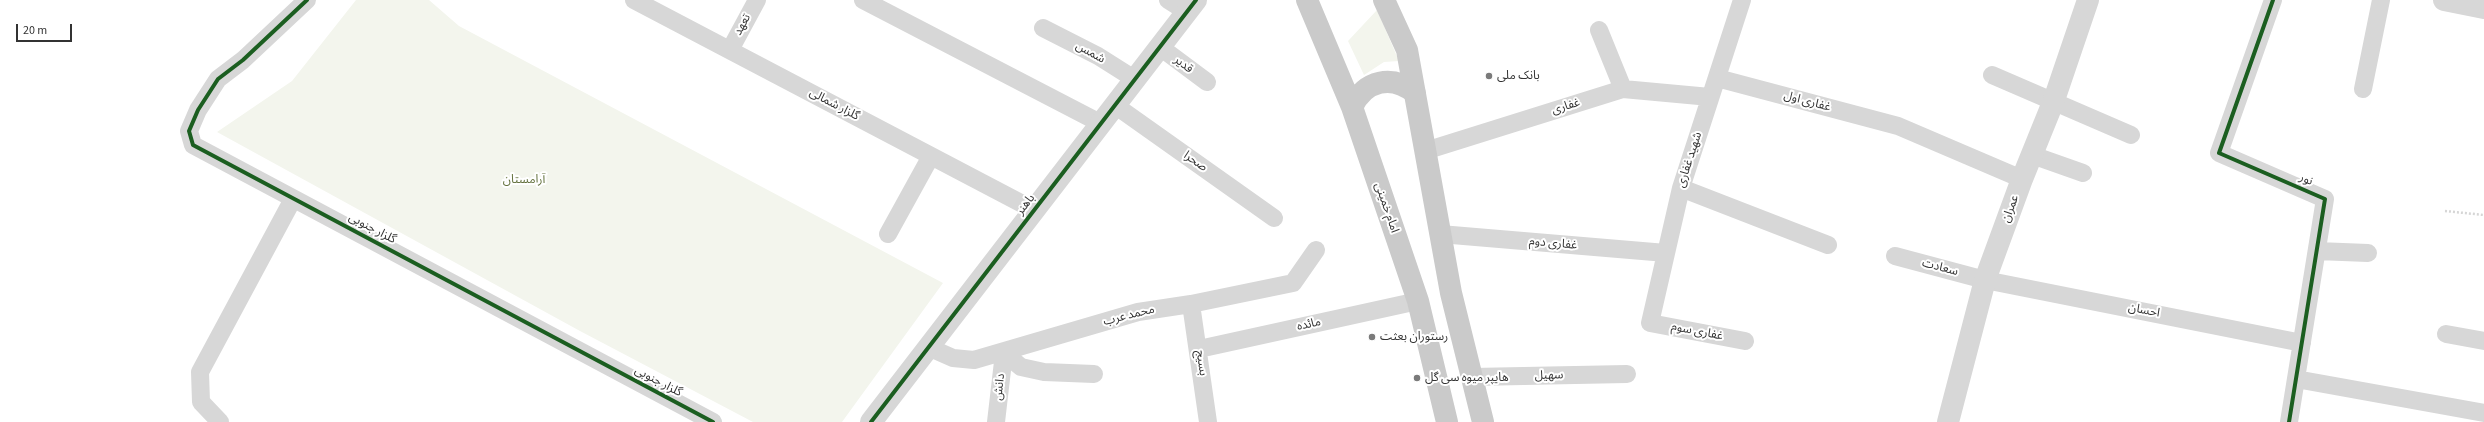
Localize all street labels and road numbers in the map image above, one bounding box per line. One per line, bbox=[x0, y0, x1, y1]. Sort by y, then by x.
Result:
street label: تعهد bbox=[731, 12, 755, 38]
street label: شمس bbox=[1073, 39, 1107, 67]
street label: قدیر bbox=[1171, 53, 1195, 77]
street label: گلزار شمالی bbox=[807, 86, 861, 124]
street label: غفاری اول bbox=[1782, 89, 1832, 115]
street label: غفاری bbox=[1550, 96, 1582, 118]
street label: شهید غفاری bbox=[1674, 130, 1706, 190]
street label: صحرا bbox=[1180, 149, 1210, 175]
street label: نور bbox=[2297, 171, 2315, 189]
street label: امام خمینی bbox=[1371, 181, 1401, 235]
street label: باهنر bbox=[1013, 192, 1039, 218]
street label: عمران bbox=[1999, 193, 2023, 225]
street label: گلزار جنوبی bbox=[346, 211, 398, 247]
street label: غفاری دوم bbox=[1528, 235, 1578, 253]
street label: سعادت bbox=[1920, 256, 1960, 280]
street label: احسان bbox=[2127, 301, 2161, 321]
street label: محمد عرب bbox=[1102, 303, 1156, 329]
street label: مائده bbox=[1296, 315, 1322, 335]
street label: غفاری سوم bbox=[1670, 320, 1724, 344]
street label: بسیج bbox=[1192, 349, 1210, 377]
street label: گلزار جنوبی bbox=[632, 364, 684, 400]
street label: سهیل bbox=[1535, 369, 1563, 383]
street label: دانش bbox=[991, 373, 1009, 401]

